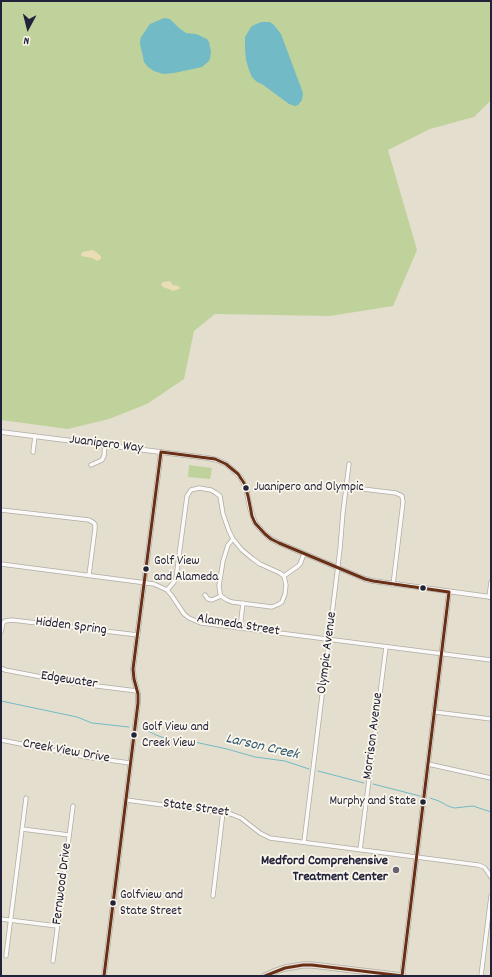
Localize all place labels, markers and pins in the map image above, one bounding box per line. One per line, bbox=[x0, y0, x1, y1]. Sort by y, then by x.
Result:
place label: Juanipero and Olympic bbox=[254, 480, 364, 496]
marker: Juanipero and Olympic bbox=[241, 483, 251, 493]
place label: Golf View and Alameda bbox=[154, 554, 218, 585]
marker: Golf View and Alameda bbox=[141, 564, 151, 574]
unlabelled marker bbox=[418, 583, 428, 593]
place label: Golf View and Creek View bbox=[142, 720, 209, 751]
marker: Golf View and Creek View bbox=[129, 730, 139, 740]
place label: Murphy and State bbox=[329, 794, 416, 810]
marker: Murphy and State bbox=[418, 797, 428, 807]
place label: Medford Comprehensive Treatment Center bbox=[261, 854, 388, 886]
marker: Medford Comprehensive Treatment Center bbox=[391, 865, 401, 875]
place label: Golfview and State Street bbox=[120, 888, 183, 919]
marker: Golfview and State Street bbox=[108, 898, 118, 908]

